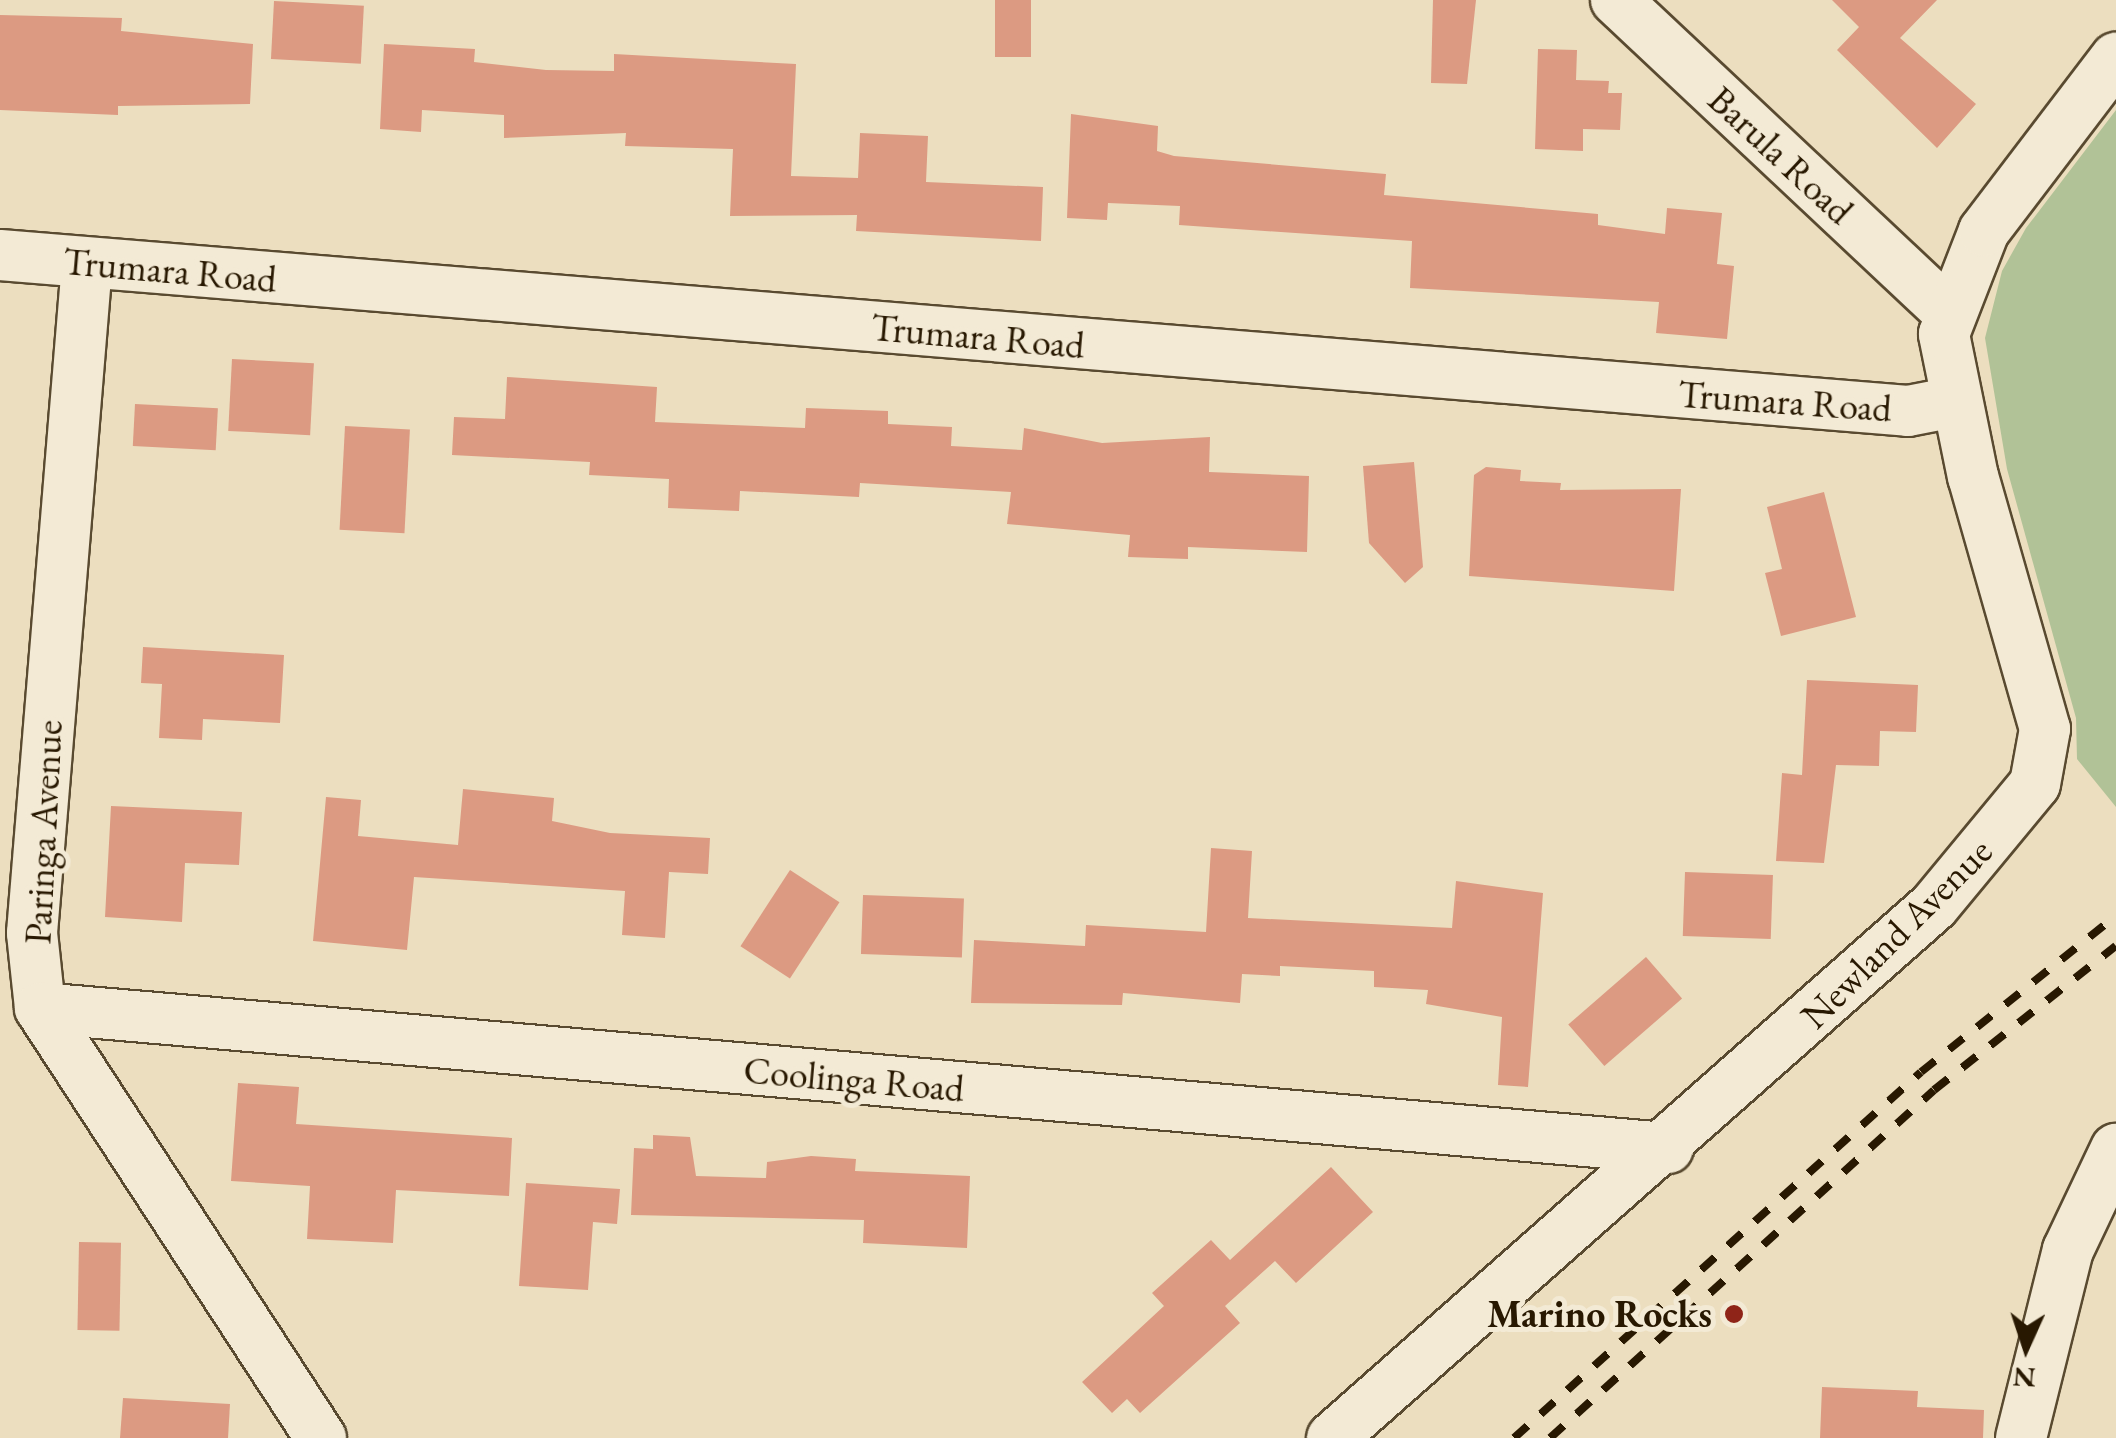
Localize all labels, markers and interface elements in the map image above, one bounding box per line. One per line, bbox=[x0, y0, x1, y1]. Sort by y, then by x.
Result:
street label: Barula Road bbox=[1699, 76, 1863, 234]
street label: Trumara Road bbox=[61, 238, 279, 302]
street label: Trumara Road bbox=[869, 304, 1087, 368]
street label: Trumara Road bbox=[1677, 371, 1893, 431]
street label: Paringa Avenue bbox=[14, 719, 72, 945]
street label: Newland Avenue bbox=[1791, 828, 2001, 1038]
street label: Coolinga Road bbox=[742, 1047, 966, 1111]
place label: Marino Rocks bbox=[1487, 1291, 1712, 1337]
north arrow bbox=[1976, 1298, 2076, 1398]
marker: Marino Rocks bbox=[1721, 1301, 1747, 1327]
text: N bbox=[2012, 1359, 2037, 1397]

